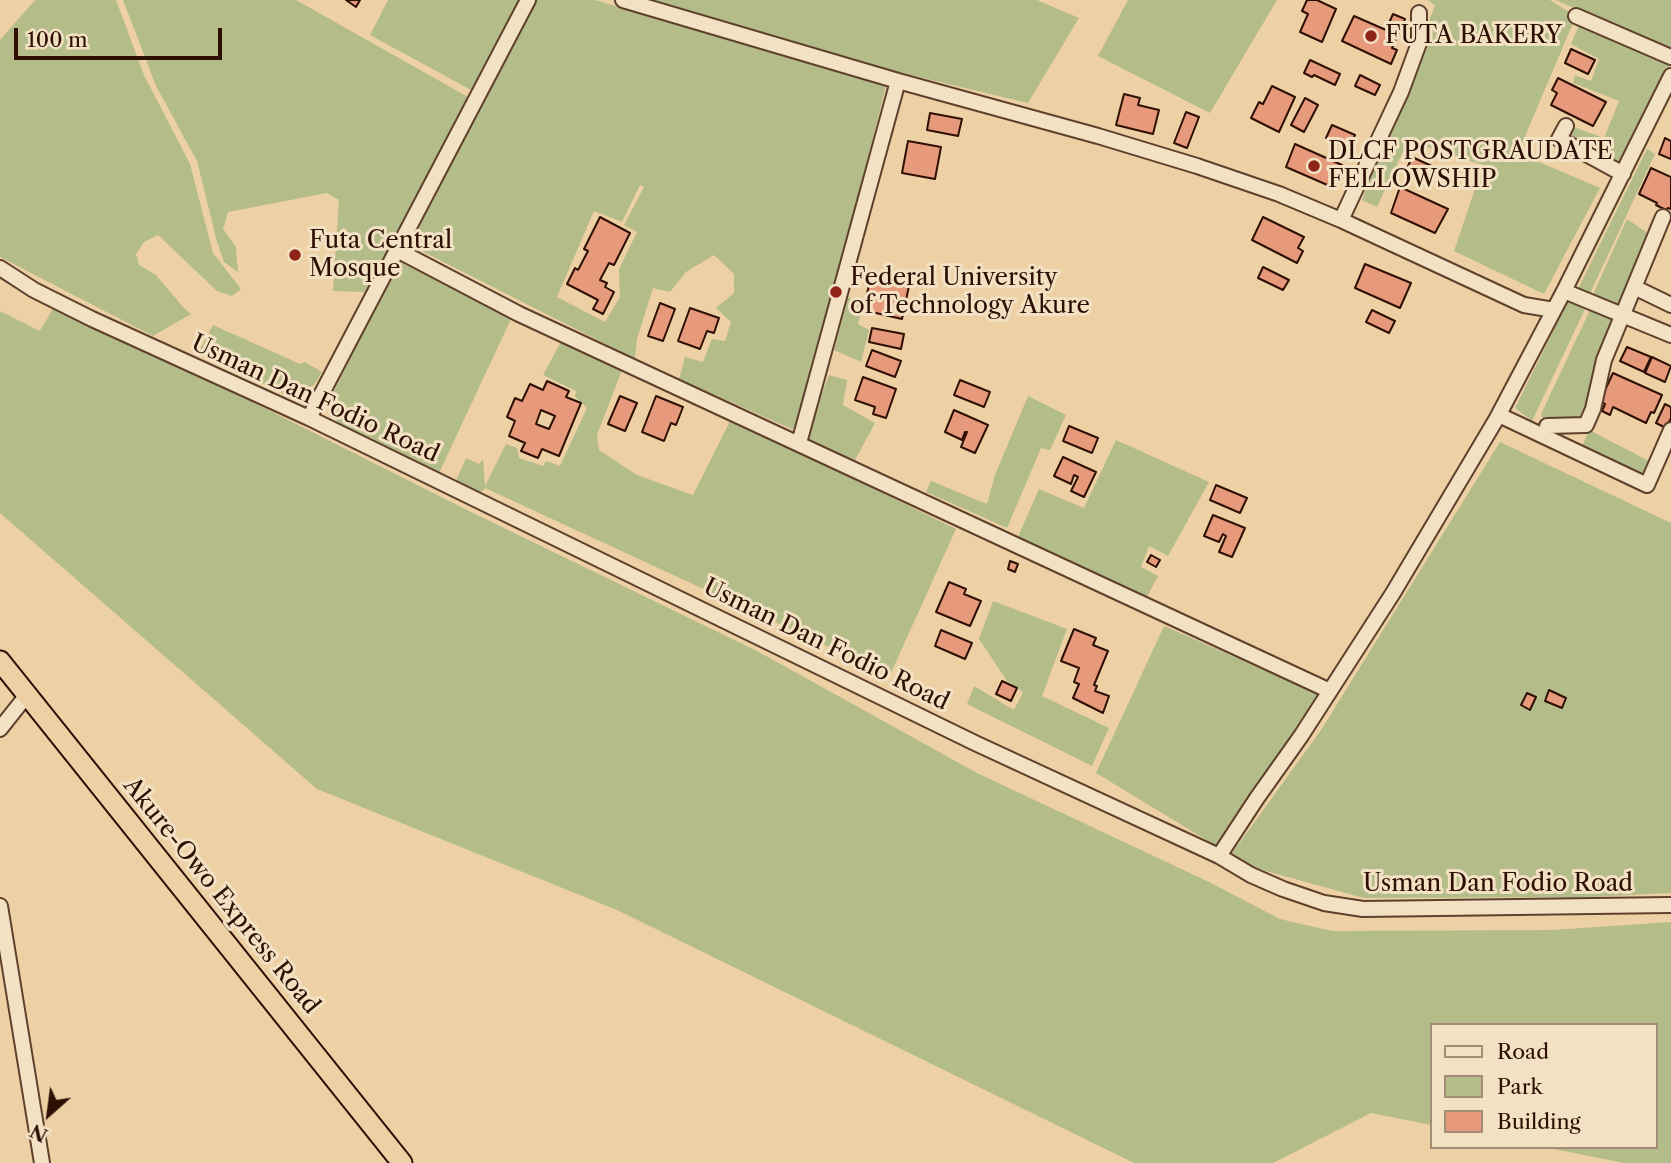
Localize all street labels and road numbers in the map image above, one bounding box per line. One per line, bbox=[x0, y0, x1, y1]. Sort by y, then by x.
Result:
street label: Usman Dan Fodio Road bbox=[187, 329, 443, 469]
street label: Usman Dan Fodio Road bbox=[698, 573, 954, 717]
street label: Akure-Owo Express Road bbox=[117, 772, 325, 1020]
street label: Usman Dan Fodio Road bbox=[1363, 870, 1633, 898]

